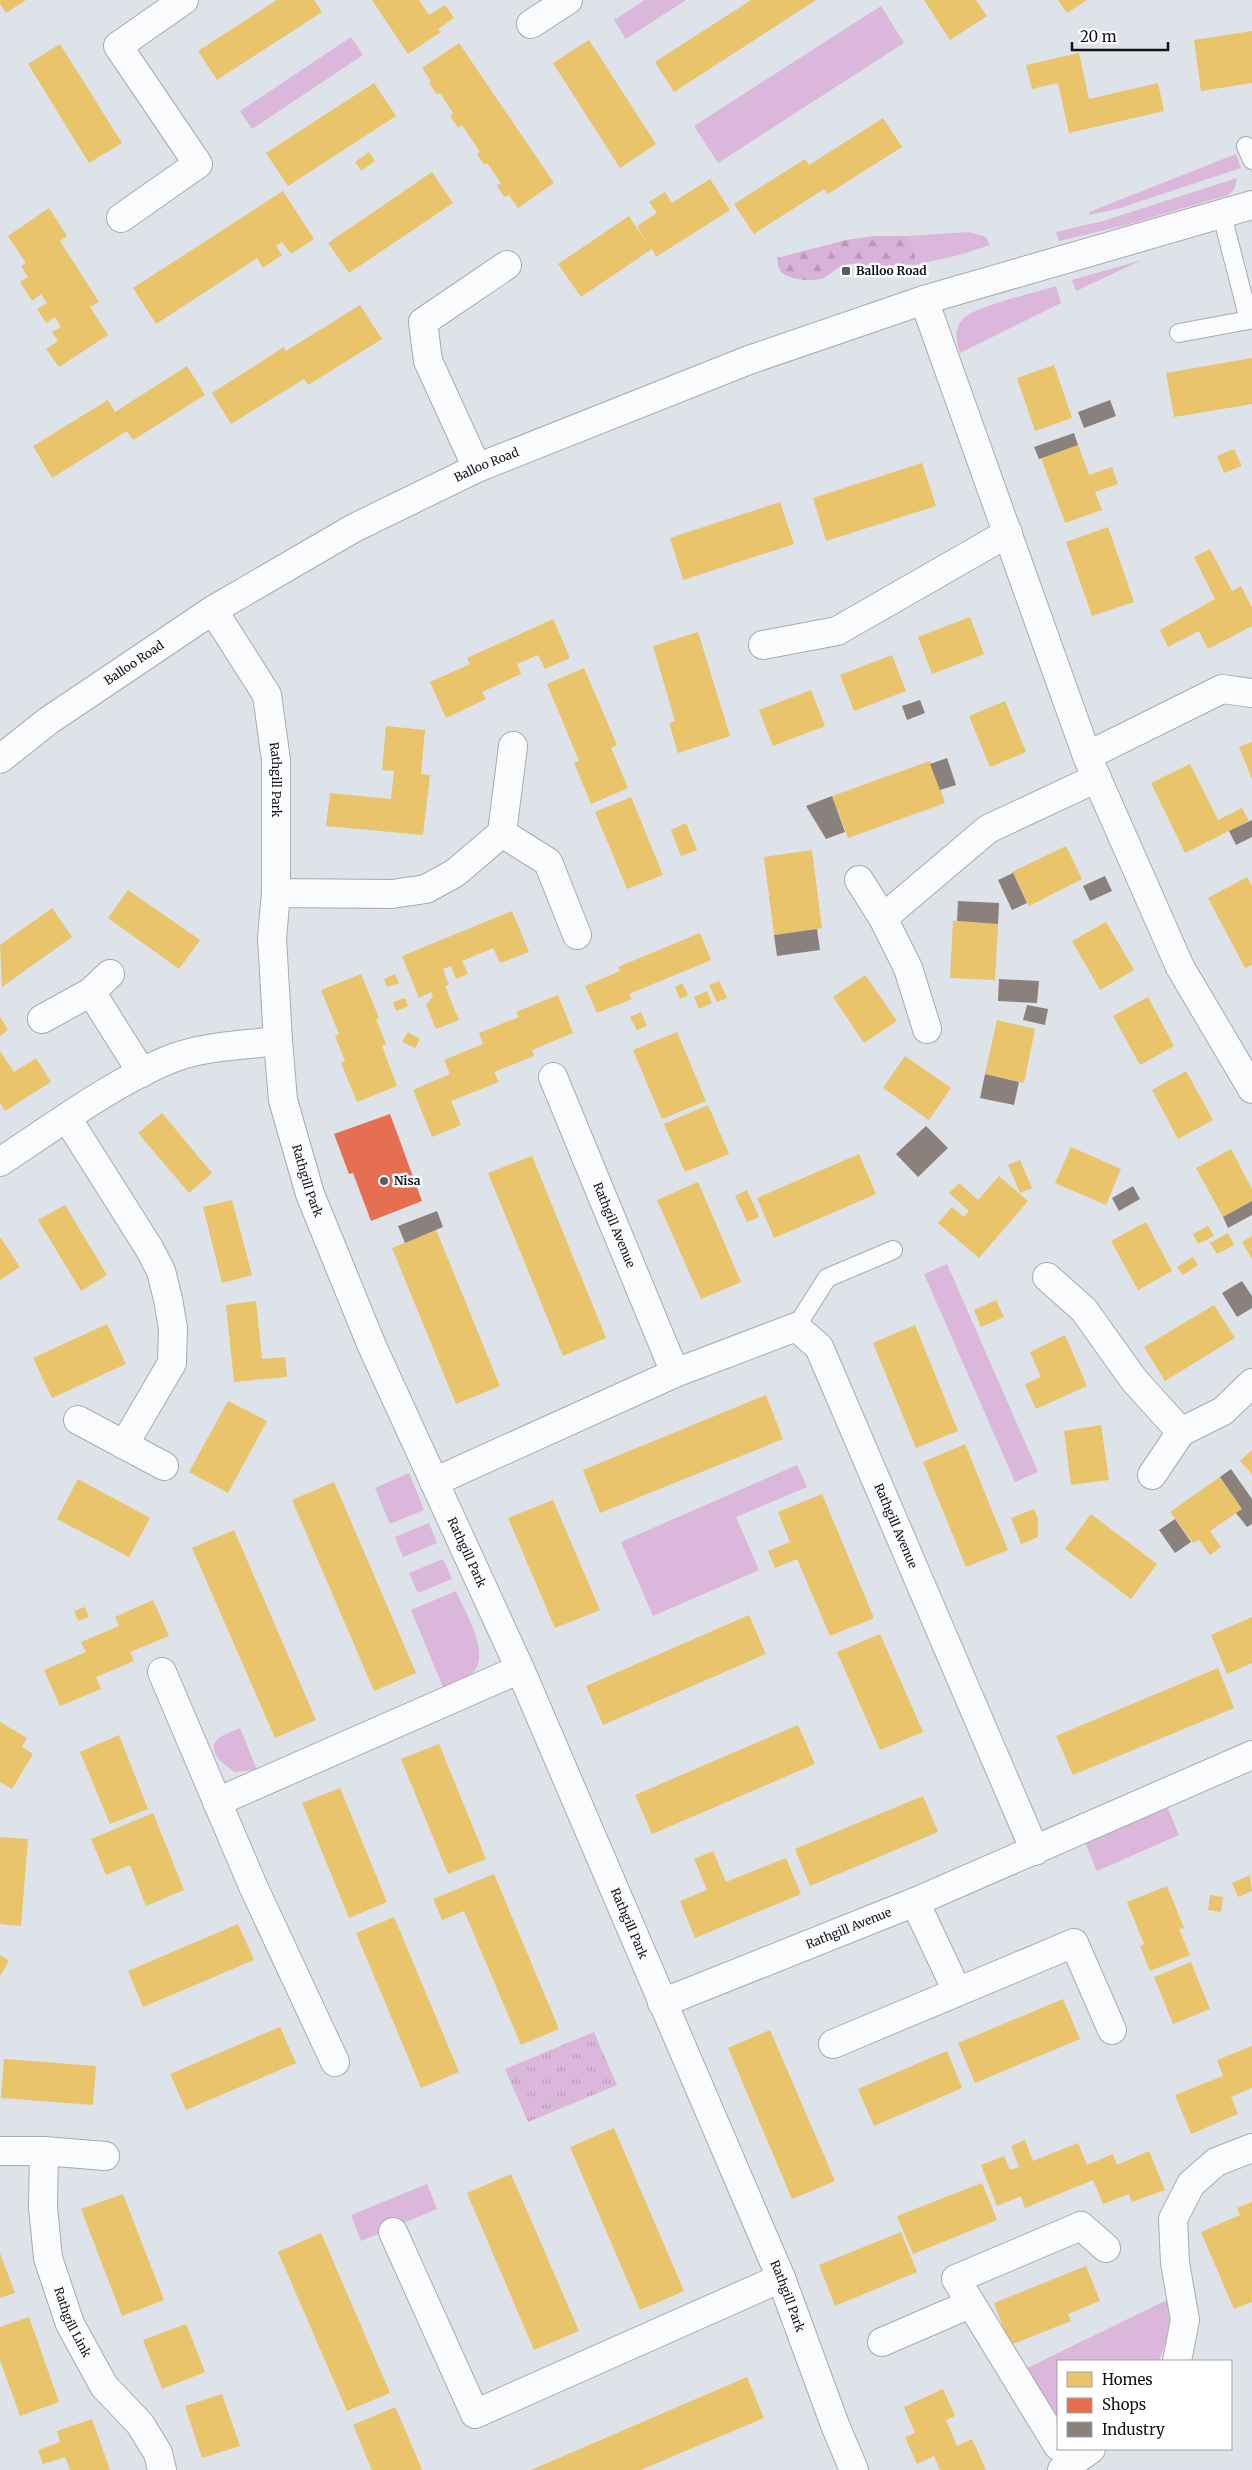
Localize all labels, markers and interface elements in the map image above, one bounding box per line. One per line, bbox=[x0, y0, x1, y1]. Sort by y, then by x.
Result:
scale bar bbox=[1072, 20, 1168, 52]
text: 20 m bbox=[1080, 27, 1117, 46]
place label: Balloo Road bbox=[856, 263, 927, 278]
marker: Balloo Road bbox=[840, 265, 852, 277]
street label: Balloo Road bbox=[452, 444, 521, 485]
street label: Balloo Road bbox=[101, 637, 166, 688]
street label: Rathgill Park bbox=[267, 741, 284, 818]
street label: Rathgill Park bbox=[289, 1142, 327, 1219]
place label: Nisa bbox=[394, 1173, 421, 1188]
marker: Nisa bbox=[378, 1175, 390, 1187]
street label: Rathgill Avenue bbox=[590, 1180, 639, 1270]
street label: Rathgill Avenue bbox=[871, 1481, 921, 1570]
street label: Rathgill Park bbox=[445, 1515, 490, 1590]
street label: Rathgill Park bbox=[608, 1886, 651, 1961]
street label: Rathgill Avenue bbox=[803, 1904, 893, 1952]
street label: Rathgill Park bbox=[767, 2258, 808, 2334]
street label: Rathgill Link bbox=[51, 2285, 95, 2360]
legend bbox=[1057, 2360, 1232, 2450]
text: Homes bbox=[1102, 2370, 1153, 2389]
text: Shops bbox=[1102, 2395, 1146, 2414]
text: Industry bbox=[1102, 2420, 1165, 2439]

